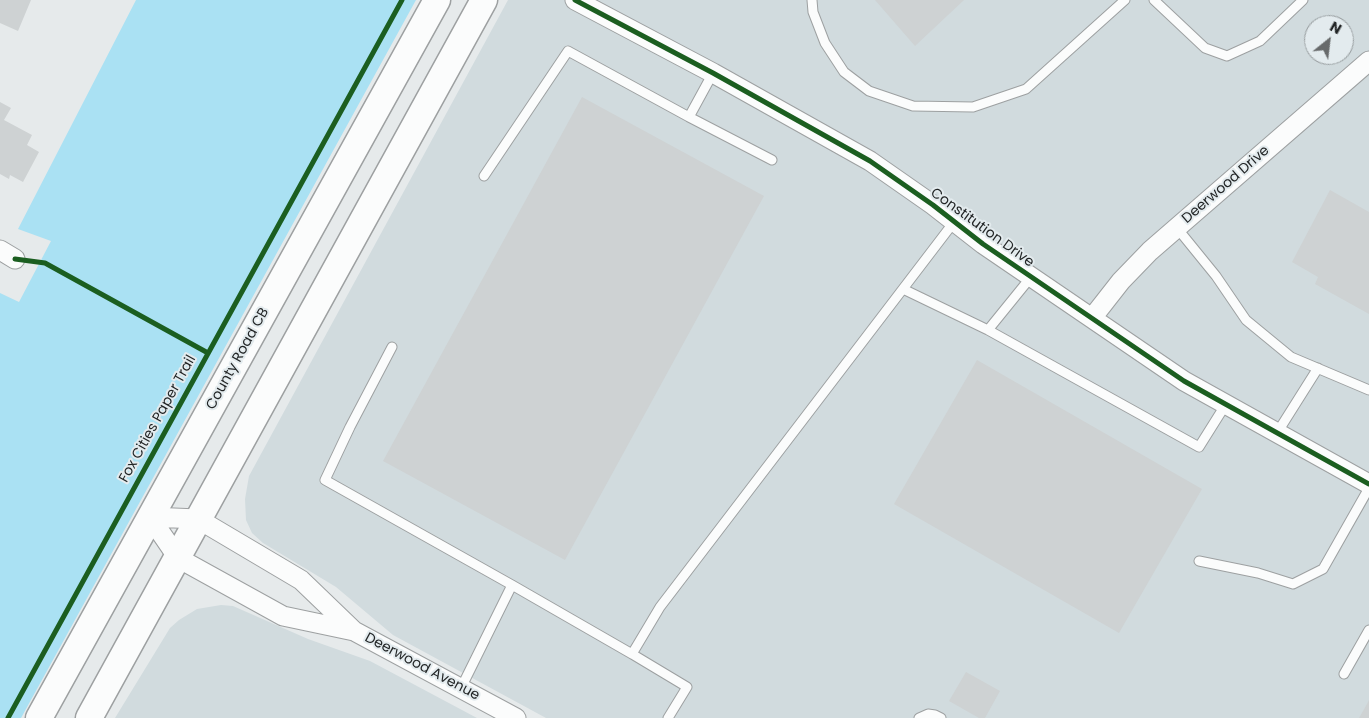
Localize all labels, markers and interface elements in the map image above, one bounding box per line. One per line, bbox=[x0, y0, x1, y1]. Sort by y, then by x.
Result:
north arrow bbox=[1304, 15, 1354, 65]
text: N bbox=[1326, 16, 1345, 39]
street label: Deerwood Drive bbox=[1179, 143, 1273, 227]
street label: Constitution Drive bbox=[927, 185, 1037, 271]
street label: County Road CB bbox=[203, 305, 273, 413]
street label: Fox Cities Paper Trail bbox=[116, 352, 200, 486]
street label: Deerwood Avenue bbox=[362, 630, 482, 704]

